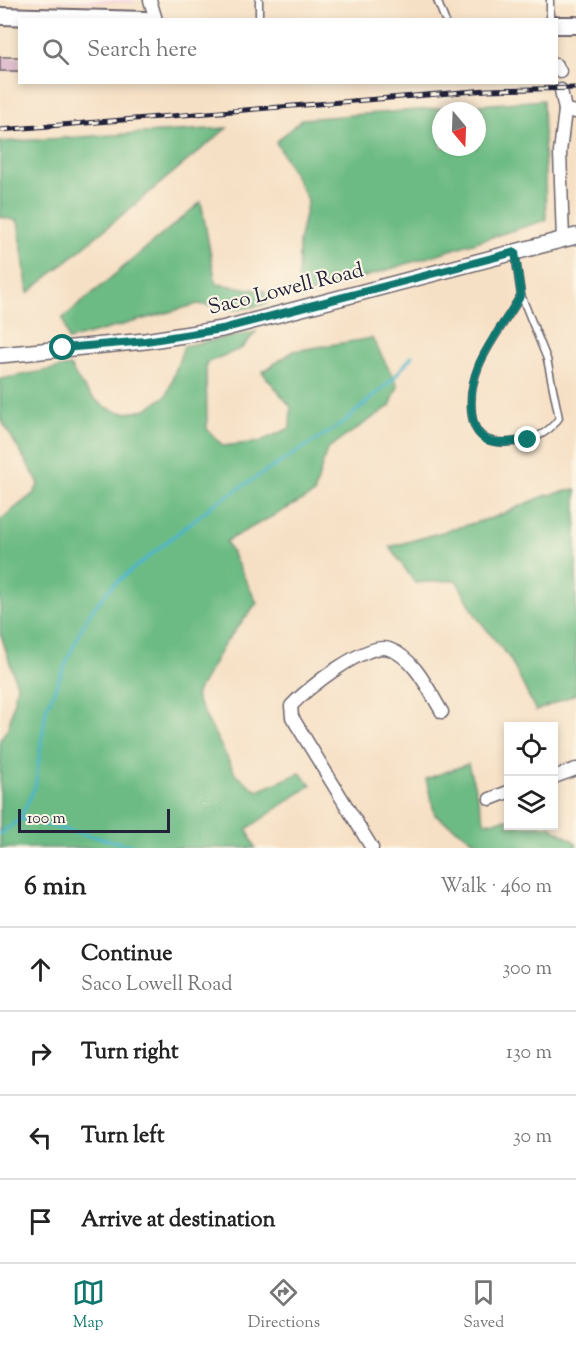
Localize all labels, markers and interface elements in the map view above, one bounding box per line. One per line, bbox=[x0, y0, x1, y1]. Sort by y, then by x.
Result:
search box bbox=[18, 18, 558, 84]
icon: search bbox=[39, 35, 72, 68]
text: Search here bbox=[87, 35, 197, 67]
north arrow bbox=[432, 102, 486, 156]
street label: Saco Lowell Road bbox=[205, 256, 367, 324]
route start bbox=[49, 334, 75, 360]
route end bbox=[514, 426, 540, 452]
map controls bbox=[504, 722, 558, 830]
button: locate bbox=[504, 722, 558, 776]
button: layers bbox=[504, 776, 558, 830]
scale bar bbox=[18, 806, 170, 834]
text: 100 m bbox=[27, 808, 66, 831]
text: 6 min bbox=[24, 869, 87, 906]
text: Walk · 460 m bbox=[440, 873, 552, 902]
text: Continue bbox=[81, 939, 172, 971]
icon: ahead bbox=[24, 953, 57, 986]
text: 300 m bbox=[502, 955, 552, 984]
text: Saco Lowell Road bbox=[81, 971, 233, 1000]
icon: right bbox=[24, 1037, 57, 1070]
text: Turn right bbox=[81, 1037, 178, 1069]
text: 130 m bbox=[506, 1039, 552, 1068]
icon: left bbox=[24, 1121, 57, 1154]
text: Turn left bbox=[81, 1121, 164, 1153]
text: 30 m bbox=[513, 1123, 552, 1152]
icon: arrive bbox=[24, 1205, 57, 1238]
text: Arrive at destination bbox=[81, 1205, 276, 1237]
tab: Map bbox=[72, 1276, 105, 1335]
tab: Directions bbox=[248, 1276, 320, 1335]
tab: Saved bbox=[463, 1276, 504, 1335]

